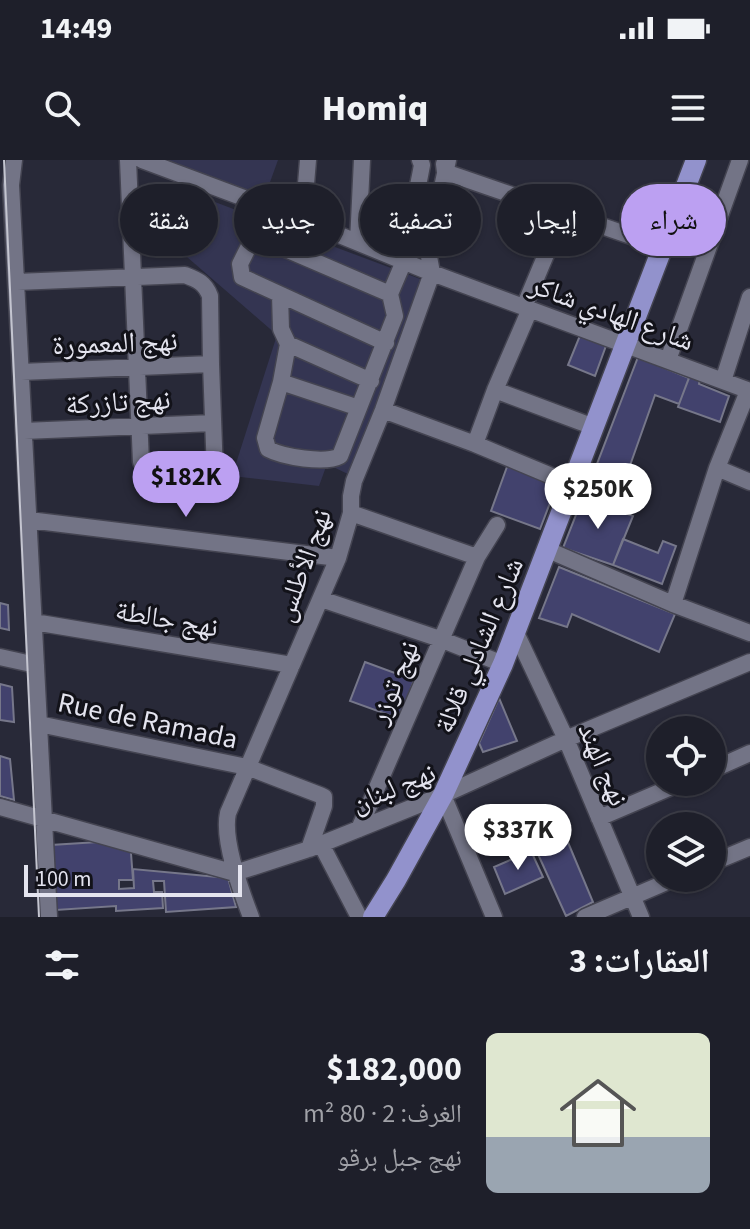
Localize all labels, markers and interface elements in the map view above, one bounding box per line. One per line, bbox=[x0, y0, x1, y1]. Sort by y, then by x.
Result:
text: 14:49 bbox=[40, 7, 112, 50]
text: Homiq bbox=[322, 83, 428, 134]
icon: search bbox=[40, 86, 84, 130]
icon: menu bbox=[666, 86, 710, 130]
chip: شقة bbox=[120, 184, 218, 256]
chip: جديد bbox=[234, 184, 344, 256]
chip: تصفية bbox=[360, 184, 481, 256]
chip: إيجار bbox=[497, 184, 605, 256]
chip: شراء bbox=[621, 184, 726, 256]
street label: شارع الهادي شاكر bbox=[522, 264, 699, 363]
street label: نهج المعمورة bbox=[52, 321, 178, 365]
street label: نهج تازركة bbox=[64, 379, 172, 425]
pin: $182K bbox=[130, 451, 242, 519]
text: $182K bbox=[151, 458, 221, 495]
pin: $250K bbox=[542, 463, 654, 531]
text: $250K bbox=[563, 470, 633, 507]
street label: نهج الأطلس bbox=[264, 503, 342, 627]
street label: شارع الشادلي قلالة bbox=[424, 552, 536, 740]
street label: نهج جالطة bbox=[112, 590, 221, 648]
street label: نهج توزر bbox=[358, 635, 429, 731]
street label: Rue de Ramada bbox=[54, 682, 241, 760]
street label: نهج الهند bbox=[568, 716, 639, 812]
map controls bbox=[646, 716, 726, 892]
button: locate bbox=[646, 716, 726, 796]
street label: نهج لبنان bbox=[345, 753, 442, 823]
pin: $337K bbox=[462, 804, 574, 872]
text: $337K bbox=[483, 811, 553, 848]
button: layers bbox=[646, 812, 726, 892]
scale bar bbox=[24, 861, 242, 897]
text: 100 m bbox=[36, 863, 91, 895]
text: العقارات: 3 bbox=[569, 937, 710, 986]
icon: filters bbox=[40, 943, 84, 987]
text: $182,000 bbox=[326, 1045, 462, 1094]
icon: home bbox=[550, 1065, 646, 1161]
text: الغرف: 2 · 80 m² bbox=[303, 1095, 462, 1132]
text: نهج جبل برقو bbox=[337, 1139, 462, 1176]

